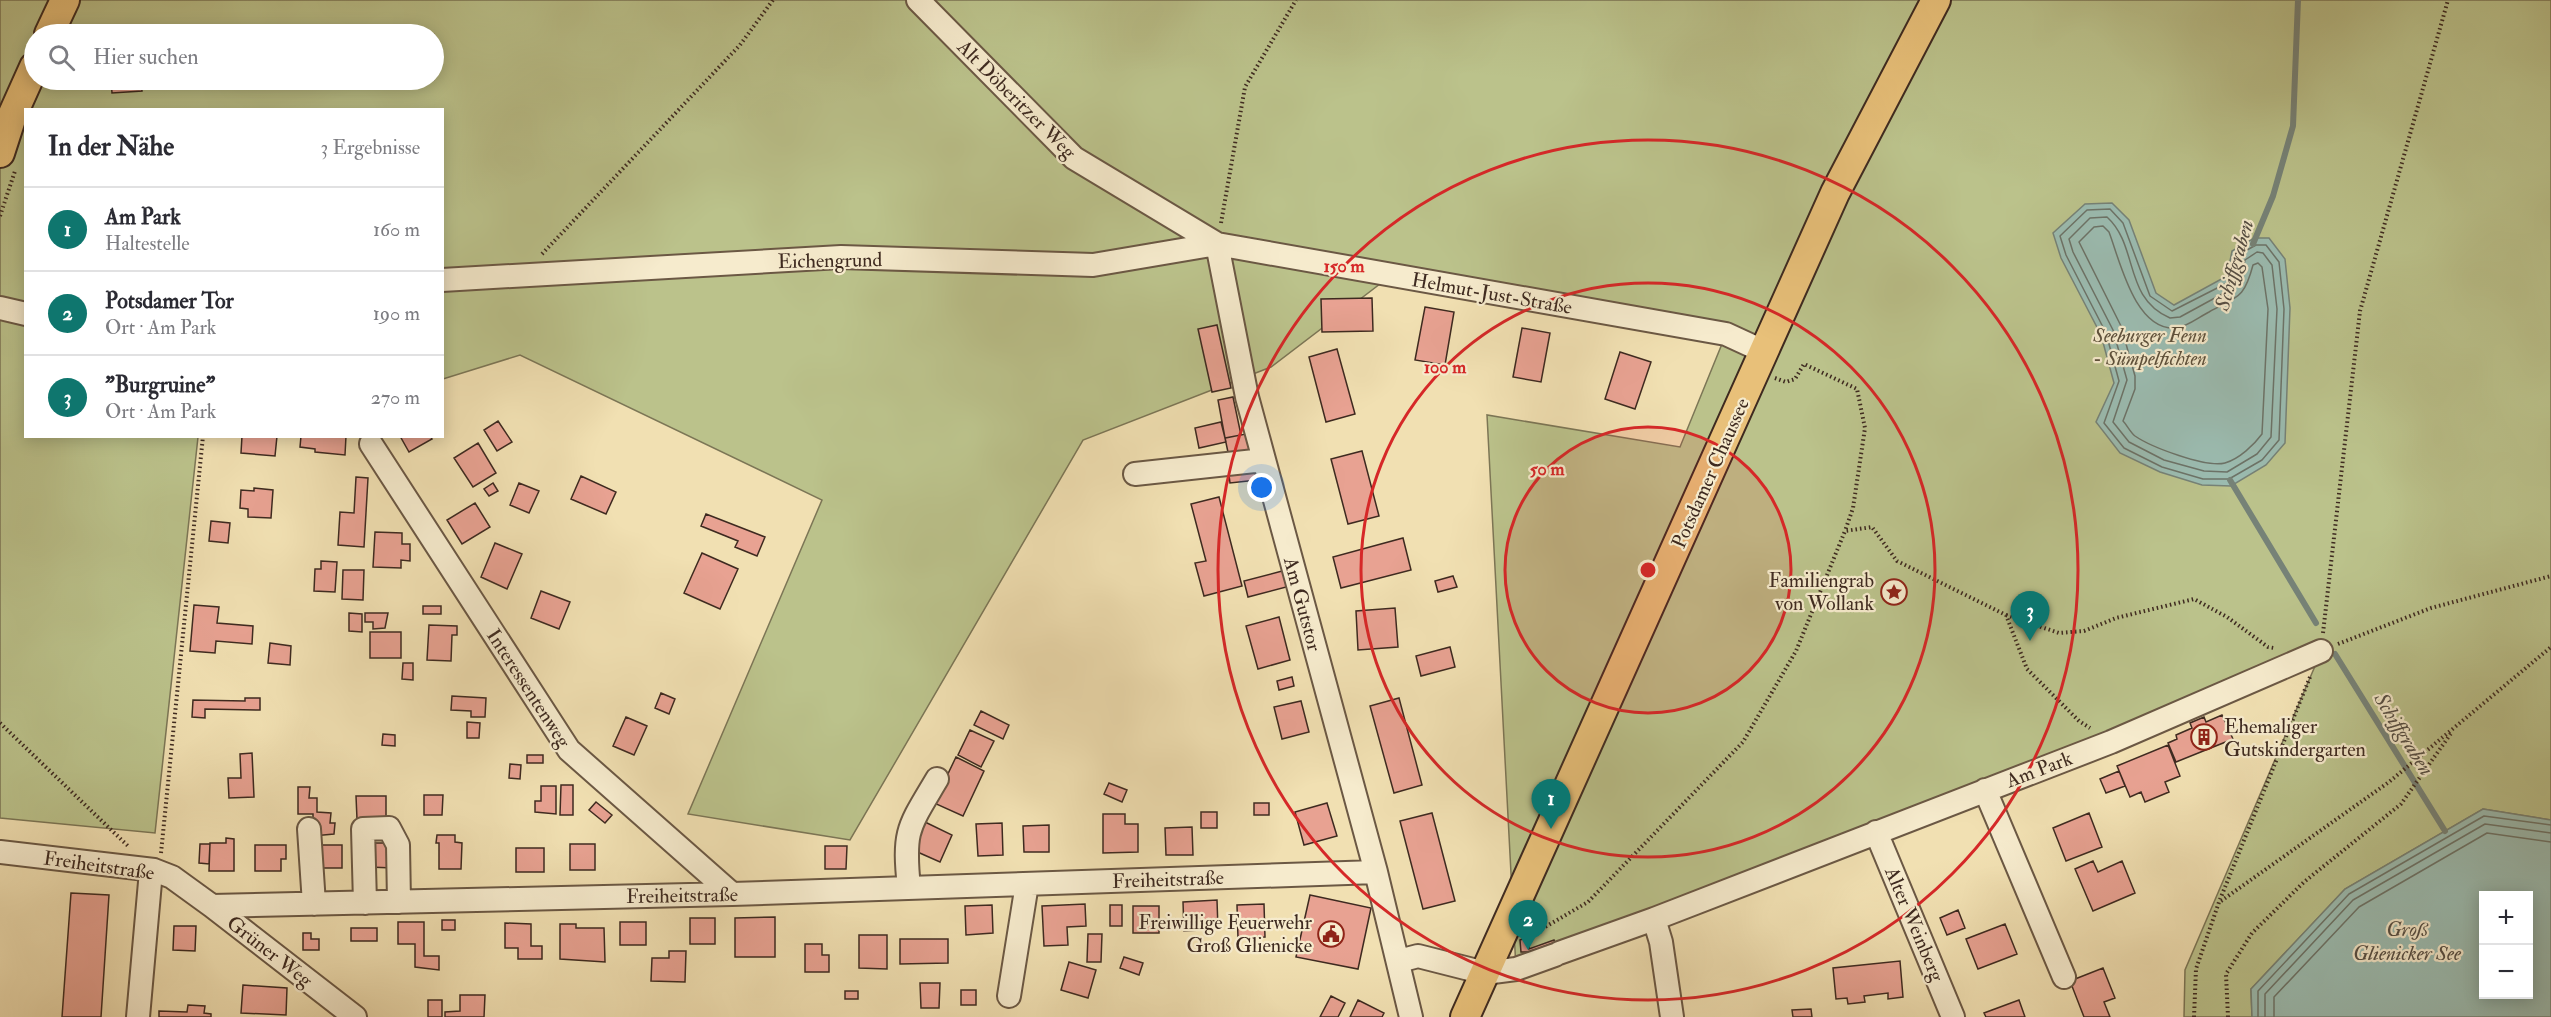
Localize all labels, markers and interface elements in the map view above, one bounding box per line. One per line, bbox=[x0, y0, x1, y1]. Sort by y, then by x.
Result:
search box bbox=[24, 24, 444, 90]
street label: Alt Döberitzer Weg bbox=[951, 34, 1082, 165]
icon: search bbox=[45, 41, 78, 74]
text: Hier suchen bbox=[93, 43, 199, 71]
text: In der Nähe bbox=[48, 131, 174, 163]
text: 3 Ergebnisse bbox=[321, 135, 420, 160]
text: Am Park bbox=[105, 203, 181, 231]
text: 1 bbox=[64, 217, 71, 242]
text: 160 m bbox=[373, 217, 420, 242]
water label: Schiffgraben bbox=[2208, 217, 2260, 315]
text: Haltestelle bbox=[105, 231, 190, 256]
street label: Eichengrund bbox=[777, 247, 883, 274]
text: 150 m bbox=[1323, 255, 1366, 278]
street label: Helmut-Just-Straße bbox=[1410, 267, 1574, 320]
text: Potsdamer Tor bbox=[105, 287, 234, 315]
text: 2 bbox=[62, 301, 73, 326]
text: 190 m bbox=[373, 301, 420, 326]
text: Ort · Am Park bbox=[105, 315, 216, 340]
park label: Seeburger Fenn - Sümpelfichten bbox=[2092, 323, 2207, 371]
text: 100 m bbox=[1424, 356, 1467, 379]
text: "Burgruine" bbox=[105, 371, 215, 399]
text: 3 bbox=[64, 385, 71, 410]
text: 270 m bbox=[371, 385, 420, 410]
street label: Potsdamer Chaussee bbox=[1666, 394, 1755, 552]
text: Ort · Am Park bbox=[105, 399, 216, 424]
text: 50 m bbox=[1530, 458, 1565, 481]
your location bbox=[1247, 473, 1276, 502]
street label: Am Gutstor bbox=[1278, 553, 1327, 654]
centre of rings bbox=[1638, 560, 1658, 580]
place label: Familiengrab von Wollank bbox=[1769, 568, 1874, 616]
place icon: Familiengrab von Wollank bbox=[1879, 577, 1909, 607]
pin: 3 bbox=[2010, 592, 2050, 641]
street label: Interessentenweg bbox=[481, 624, 577, 753]
water label: Schiffgraben bbox=[2367, 687, 2440, 781]
place label: Ehemaliger Gutskindergarten bbox=[2224, 714, 2366, 762]
building icon: Ehemaliger Gutskindergarten bbox=[2189, 722, 2219, 752]
street label: Am Park bbox=[2002, 745, 2076, 794]
pin: 1 bbox=[1532, 780, 1570, 829]
street label: Freiheitstraße bbox=[42, 845, 156, 886]
street label: Alter Weinberg bbox=[1879, 862, 1950, 986]
street label: Freiheitstraße bbox=[1112, 865, 1224, 894]
street label: Freiheitstraße bbox=[626, 882, 738, 909]
map controls bbox=[2479, 891, 2533, 999]
button: + bbox=[2479, 891, 2533, 945]
pin: 2 bbox=[1508, 900, 1547, 950]
street label: Grüner Weg bbox=[222, 910, 318, 993]
place label: Freiwillige Feuerwehr Groß Glienicke bbox=[1138, 910, 1313, 958]
water label: Groß Glienicker See bbox=[2353, 916, 2462, 967]
public building icon: Freiwillige Feuerwehr Groß Glienicke bbox=[1316, 919, 1346, 949]
button: − bbox=[2479, 945, 2533, 999]

